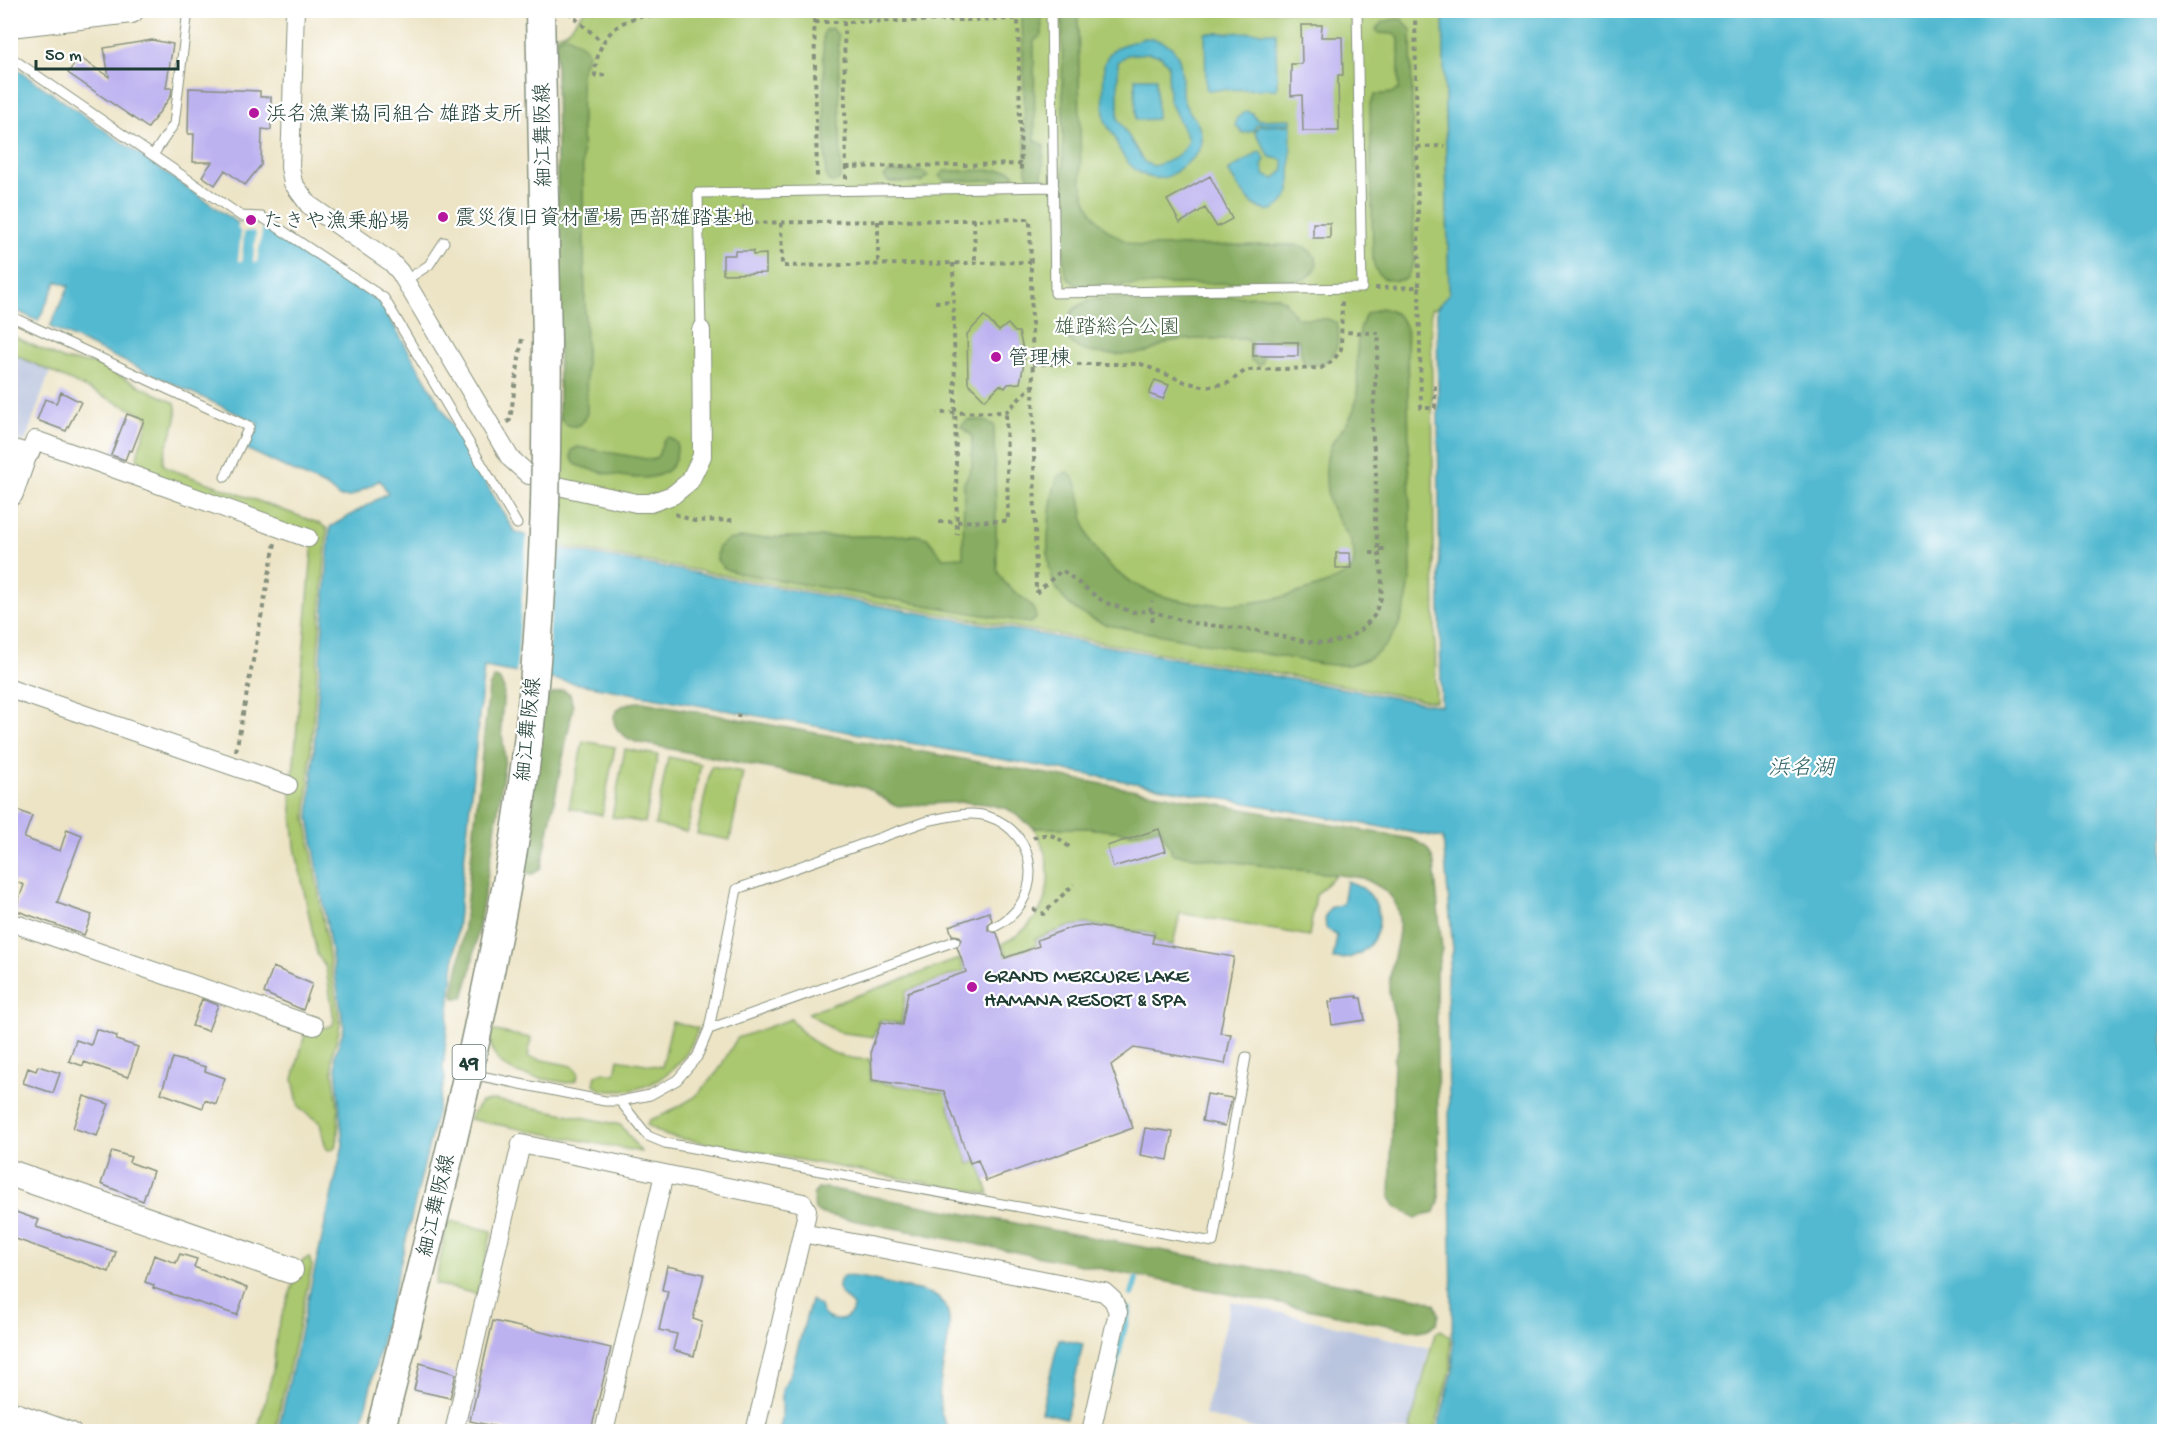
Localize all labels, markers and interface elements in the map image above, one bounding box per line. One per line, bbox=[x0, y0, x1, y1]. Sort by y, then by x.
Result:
scale bar bbox=[36, 33, 178, 71]
text: 50 m bbox=[45, 46, 82, 67]
street label: 細江舞阪線 bbox=[530, 82, 559, 188]
place label: 浜名漁業協同組合 雄踏支所 bbox=[266, 103, 523, 129]
marker: 浜名漁業協同組合 雄踏支所 bbox=[247, 106, 261, 120]
place label: 震災復旧資材置場 西部雄踏基地 bbox=[455, 206, 754, 233]
place label: たきや漁乗船場 bbox=[263, 210, 410, 236]
marker: 震災復旧資材置場 西部雄踏基地 bbox=[436, 210, 450, 224]
marker: たきや漁乗船場 bbox=[244, 213, 258, 227]
park label: 雄踏総合公園 bbox=[1054, 316, 1180, 342]
place label: 管理棟 bbox=[1008, 346, 1071, 373]
marker: 管理棟 bbox=[989, 350, 1003, 364]
street label: 細江舞阪線 bbox=[511, 676, 548, 783]
water label: 浜名湖 bbox=[1768, 756, 1836, 783]
place label: GRAND MERCURE LAKE HAMANA RESORT & SPA bbox=[984, 966, 1190, 1015]
marker: GRAND MERCURE LAKE HAMANA RESORT & SPA bbox=[965, 980, 979, 994]
road number: 49 bbox=[452, 1045, 486, 1079]
street label: 細江舞阪線 bbox=[412, 1151, 462, 1260]

